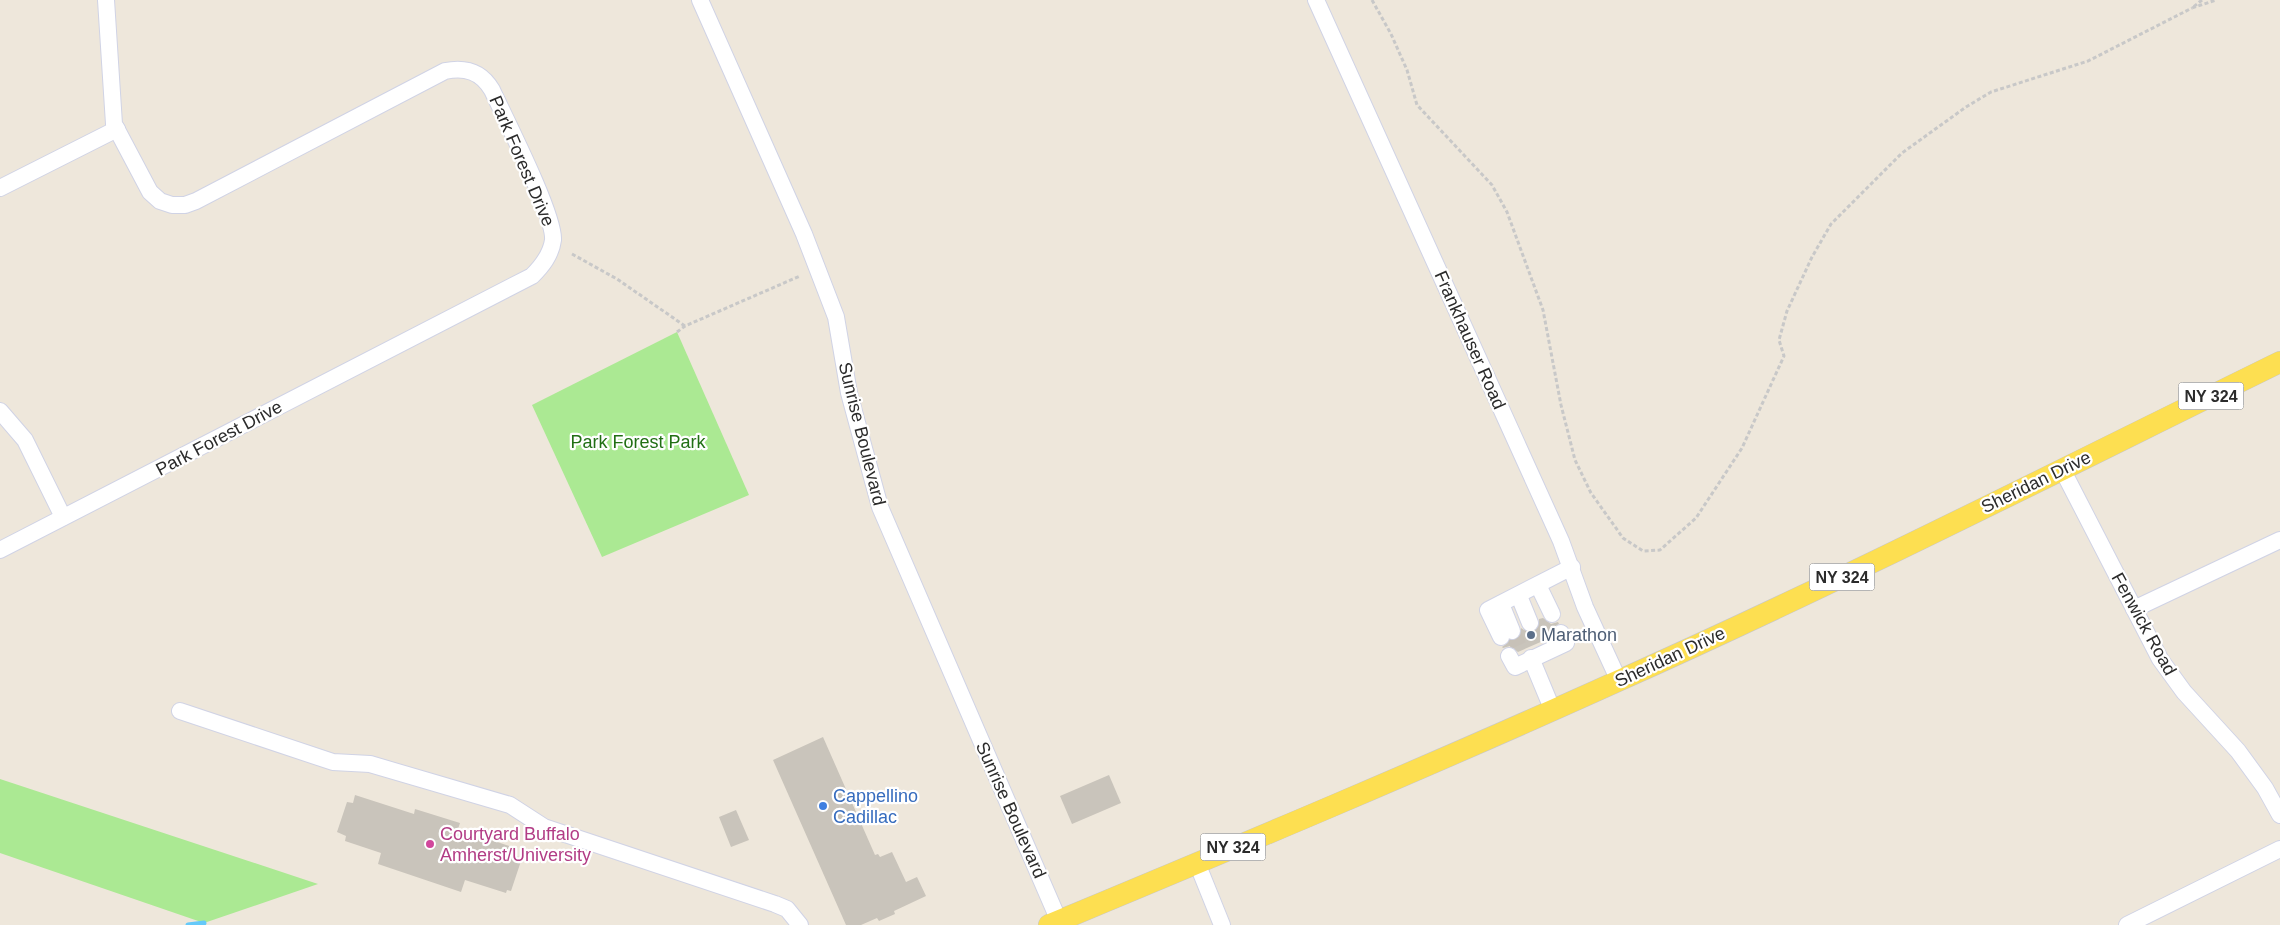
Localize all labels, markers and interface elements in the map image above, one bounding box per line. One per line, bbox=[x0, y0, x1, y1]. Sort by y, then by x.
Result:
street label: Park Forest Drive bbox=[485, 93, 559, 229]
street label: Frankhauser Road bbox=[1431, 268, 1509, 412]
street label: Sunrise Boulevard bbox=[835, 360, 889, 508]
road number: NY 324 bbox=[2178, 382, 2244, 410]
street label: Park Forest Drive bbox=[152, 396, 286, 480]
park label: Park Forest Park bbox=[570, 432, 707, 452]
street label: Sheridan Drive bbox=[1978, 447, 2094, 517]
road number: NY 324 bbox=[1810, 564, 1874, 590]
street label: Fenwick Road bbox=[2108, 569, 2180, 679]
street label: Sheridan Drive bbox=[1612, 623, 1728, 691]
place label: Marathon bbox=[1541, 625, 1617, 645]
marker: Marathon bbox=[1525, 629, 1537, 641]
street label: Sunrise Boulevard bbox=[972, 739, 1050, 881]
place label: Cappellino Cadillac bbox=[833, 786, 918, 827]
marker: Cappellino Cadillac bbox=[817, 800, 829, 812]
place label: Courtyard Buffalo Amherst/University bbox=[440, 824, 591, 865]
road number: NY 324 bbox=[1200, 834, 1266, 860]
marker: Courtyard Buffalo Amherst/University bbox=[424, 838, 436, 850]

